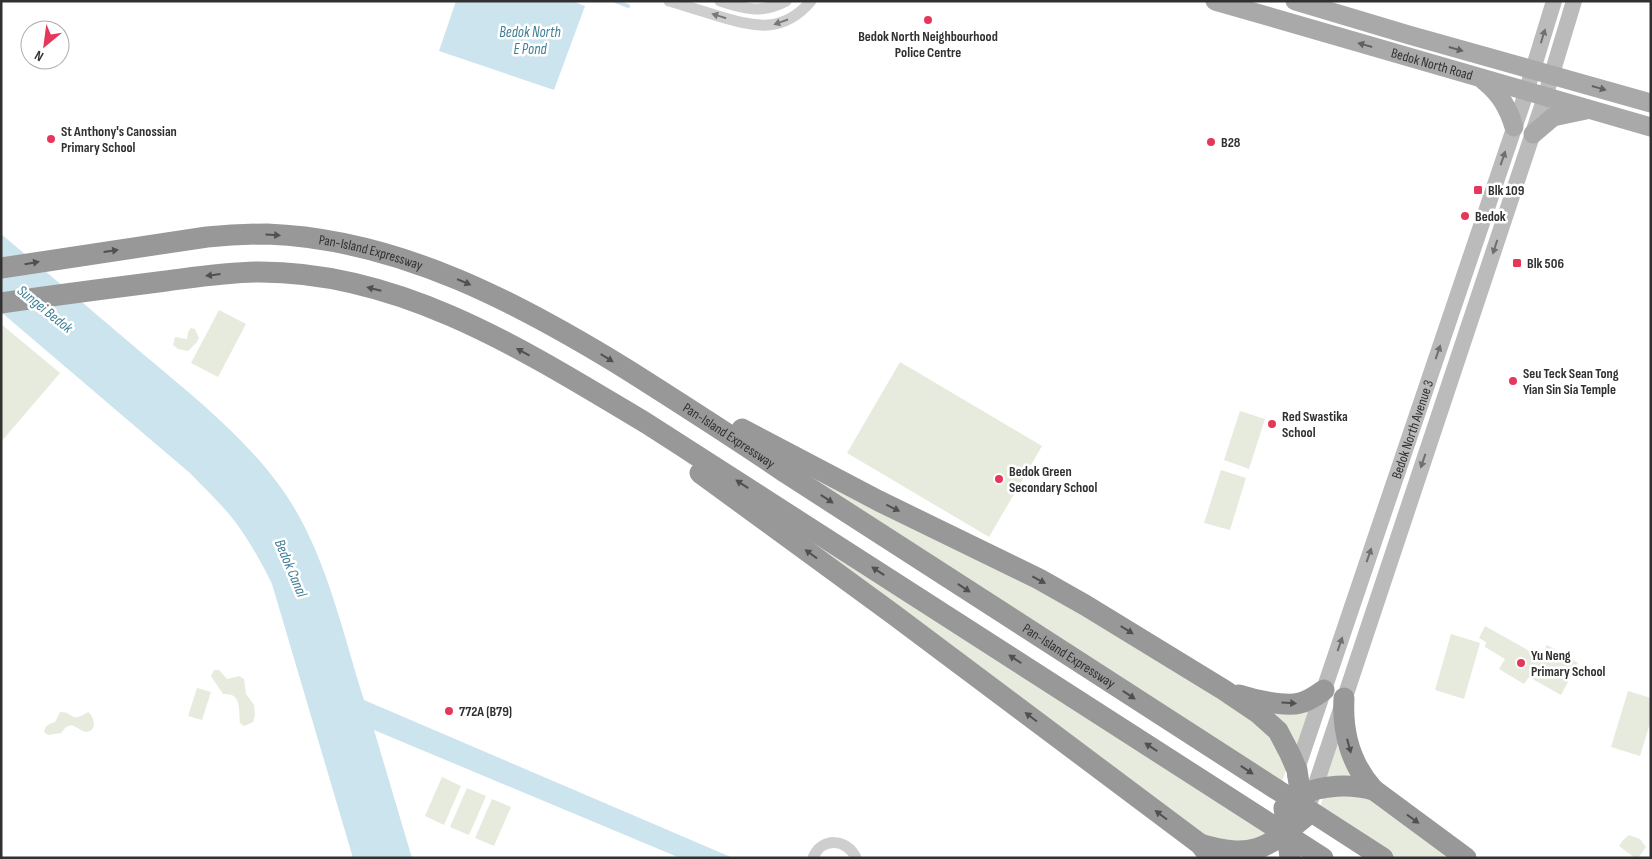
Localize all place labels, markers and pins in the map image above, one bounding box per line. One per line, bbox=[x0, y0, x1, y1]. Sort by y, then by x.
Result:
marker: Bedok North Neighbourhood Police Centre bbox=[922, 14, 934, 26]
place label: Bedok North Neighbourhood Police Centre bbox=[858, 28, 998, 61]
place label: St Anthony's Canossian Primary School bbox=[61, 123, 177, 156]
marker: St Anthony's Canossian Primary School bbox=[45, 133, 57, 145]
place label: B28 bbox=[1221, 134, 1241, 151]
marker: B28 bbox=[1205, 136, 1217, 148]
place label: Blk 109 bbox=[1488, 182, 1525, 199]
marker: Blk 109 bbox=[1472, 184, 1484, 196]
place label: Bedok bbox=[1475, 208, 1506, 225]
marker: Bedok bbox=[1459, 210, 1471, 222]
place label: Blk 506 bbox=[1527, 255, 1564, 272]
marker: Blk 506 bbox=[1511, 257, 1523, 269]
place label: Seu Teck Sean Tong Yian Sin Sia Temple bbox=[1523, 365, 1619, 398]
marker: Seu Teck Sean Tong Yian Sin Sia Temple bbox=[1507, 375, 1519, 387]
place label: Red Swastika School bbox=[1282, 408, 1348, 441]
marker: Red Swastika School bbox=[1266, 418, 1278, 430]
place label: Bedok Green Secondary School bbox=[1009, 463, 1097, 496]
marker: Bedok Green Secondary School bbox=[993, 473, 1005, 485]
place label: Yu Neng Primary School bbox=[1531, 647, 1606, 680]
marker: Yu Neng Primary School bbox=[1515, 657, 1527, 669]
place label: 772A (B79) bbox=[459, 703, 512, 720]
marker: 772A (B79) bbox=[443, 705, 455, 717]

